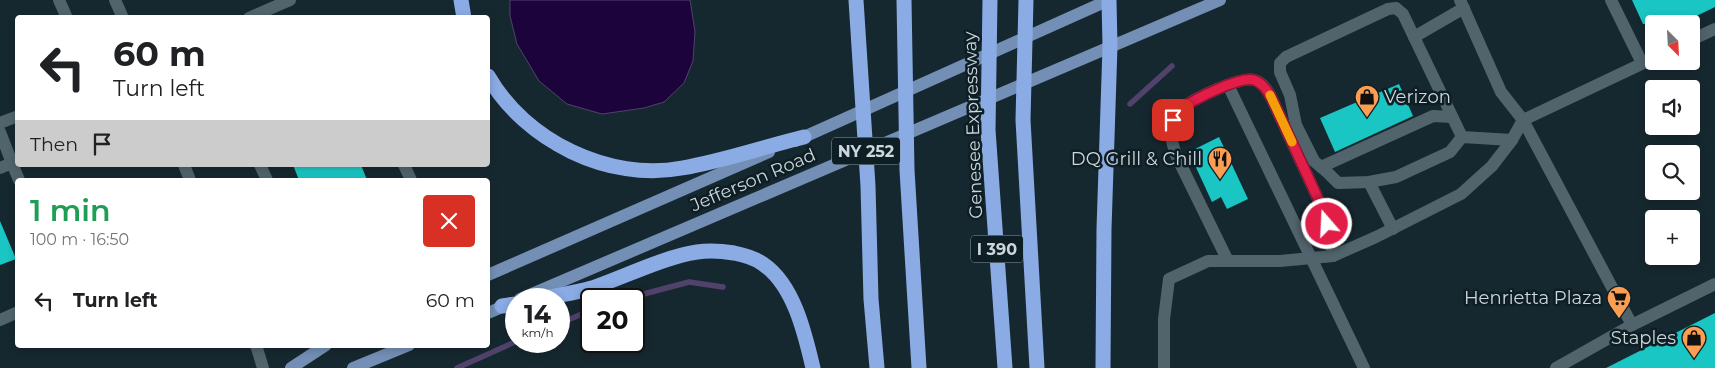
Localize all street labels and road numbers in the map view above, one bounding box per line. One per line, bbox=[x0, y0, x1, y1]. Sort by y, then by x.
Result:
street label: Genesee Expressway bbox=[959, 31, 987, 219]
road number: NY 252 bbox=[832, 138, 900, 164]
street label: Jefferson Road bbox=[686, 144, 819, 217]
road number: I 390 bbox=[971, 235, 1023, 262]

